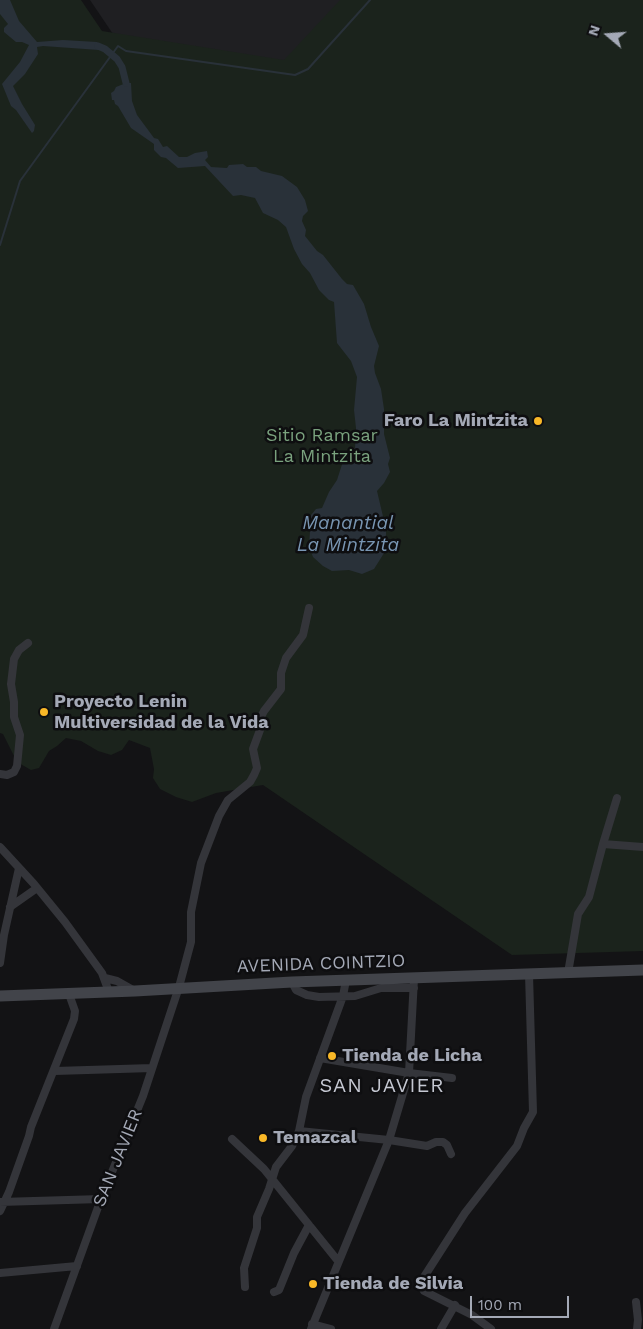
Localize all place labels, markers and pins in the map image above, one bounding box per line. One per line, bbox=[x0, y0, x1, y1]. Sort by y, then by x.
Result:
place label: Faro La Mintzita bbox=[384, 410, 528, 432]
marker: Faro La Mintzita bbox=[532, 415, 544, 427]
place label: Proyecto Lenin Multiversidad de la Vida bbox=[54, 691, 269, 734]
marker: Proyecto Lenin Multiversidad de la Vida bbox=[38, 706, 50, 718]
place label: Tienda de Licha bbox=[342, 1045, 482, 1067]
marker: Tienda de Licha bbox=[326, 1050, 338, 1062]
place label: Temazcal bbox=[273, 1127, 357, 1149]
marker: Temazcal bbox=[257, 1132, 269, 1144]
place label: Tienda de Silvia bbox=[323, 1273, 463, 1295]
marker: Tienda de Silvia bbox=[307, 1278, 319, 1290]

